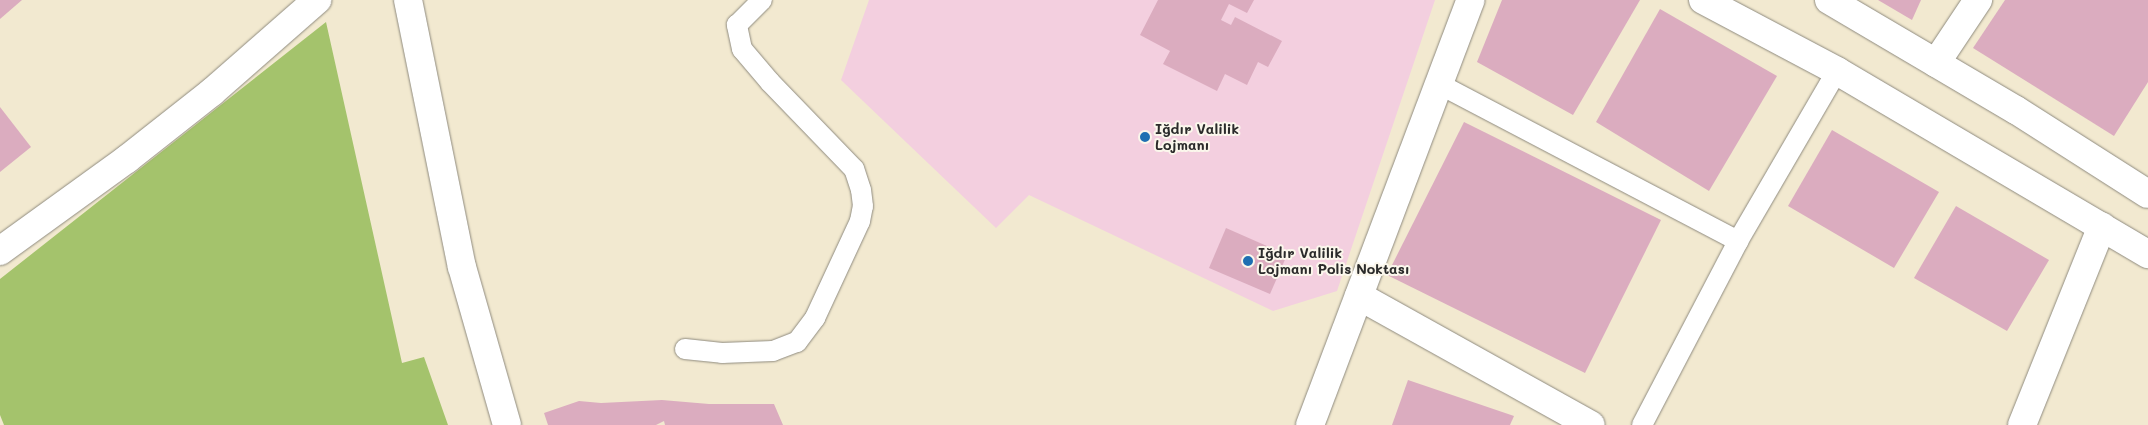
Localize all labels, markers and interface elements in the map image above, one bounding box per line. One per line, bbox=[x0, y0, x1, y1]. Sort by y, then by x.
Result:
place label: Iğdır Valilik Lojmanı bbox=[1155, 121, 1239, 154]
marker: Iğdır Valilik Lojmanı bbox=[1139, 131, 1151, 143]
place label: Iğdır Valilik Lojmanı Polis Noktası bbox=[1258, 245, 1410, 278]
marker: Iğdır Valilik Lojmanı Polis Noktası bbox=[1242, 255, 1254, 267]

